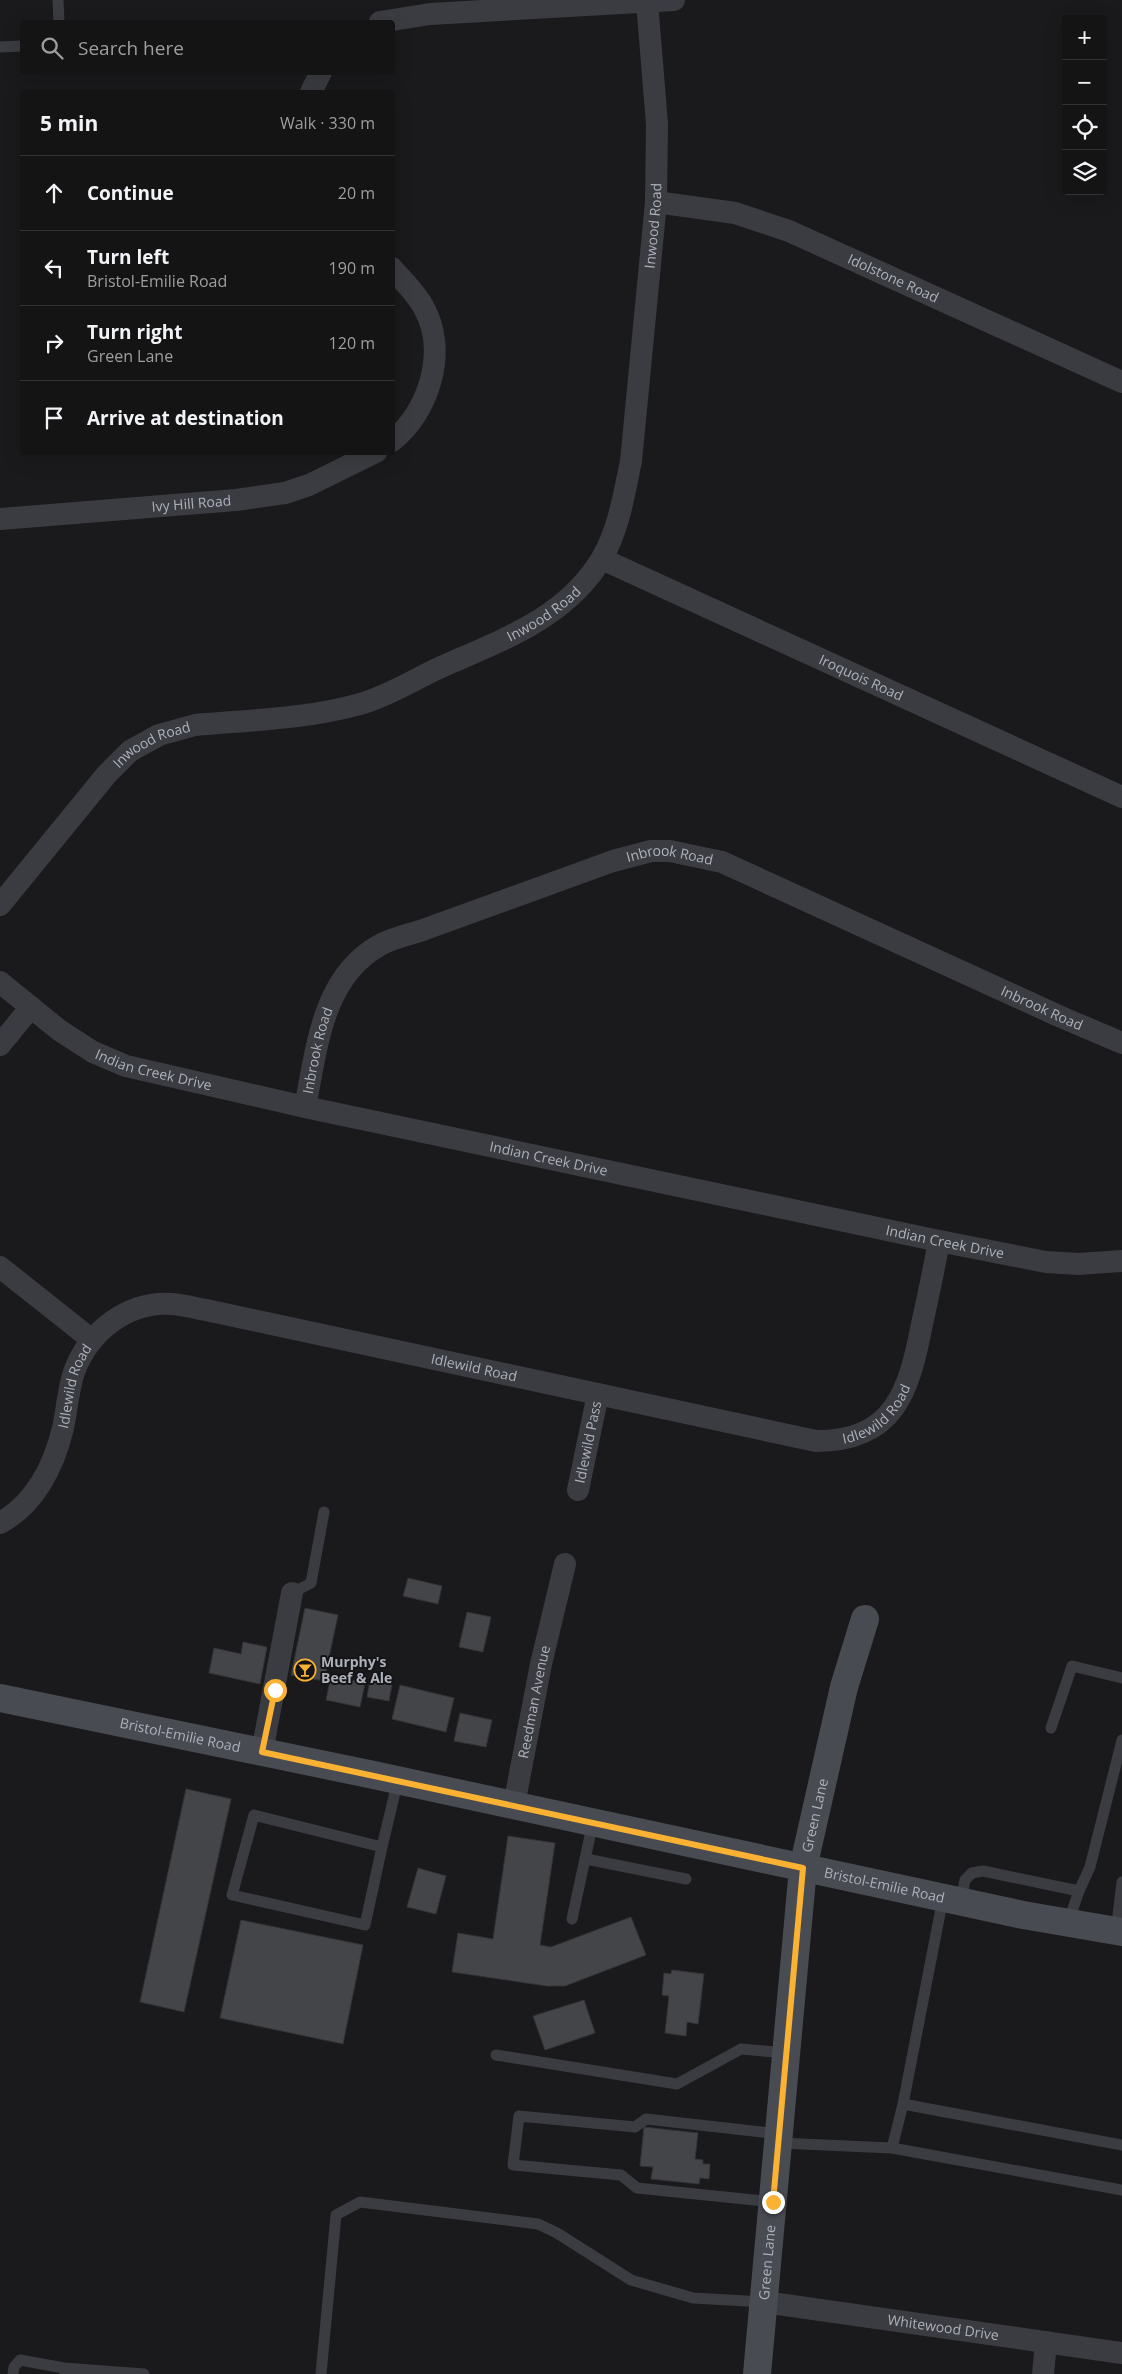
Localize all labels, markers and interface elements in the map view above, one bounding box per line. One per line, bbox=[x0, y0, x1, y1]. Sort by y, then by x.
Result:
map controls bbox=[1062, 15, 1107, 195]
button: + bbox=[1062, 15, 1107, 60]
search box bbox=[20, 20, 395, 75]
icon: search bbox=[38, 34, 66, 62]
text: Search here bbox=[78, 35, 184, 61]
button: − bbox=[1062, 60, 1107, 105]
button: locate bbox=[1062, 105, 1107, 150]
text: 5 min bbox=[40, 109, 98, 137]
text: Walk · 330 m bbox=[280, 112, 375, 134]
button: layers bbox=[1062, 150, 1107, 195]
icon: ahead bbox=[40, 179, 68, 207]
text: Continue bbox=[87, 180, 174, 206]
text: 20 m bbox=[338, 182, 375, 204]
street label: Inwood Road bbox=[640, 183, 665, 269]
text: Turn left bbox=[87, 244, 169, 270]
street label: Idolstone Road bbox=[845, 249, 942, 307]
icon: left bbox=[40, 254, 68, 282]
text: 190 m bbox=[329, 257, 375, 279]
text: Bristol-Emilie Road bbox=[87, 270, 227, 292]
text: Turn right bbox=[87, 319, 182, 345]
icon: right bbox=[40, 329, 68, 357]
text: 120 m bbox=[329, 332, 375, 354]
text: Green Lane bbox=[87, 345, 173, 367]
icon: arrive bbox=[40, 404, 68, 432]
text: Arrive at destination bbox=[87, 405, 284, 431]
street label: Ivy Hill Road bbox=[151, 490, 232, 516]
street label: Inwood Road bbox=[503, 582, 585, 645]
street label: Iroquois Road bbox=[816, 650, 907, 705]
street label: Inwood Road bbox=[108, 717, 192, 772]
street label: Inbrook Road bbox=[624, 841, 715, 869]
street label: Inbrook Road bbox=[998, 981, 1086, 1034]
street label: Inbrook Road bbox=[298, 1004, 337, 1095]
street label: Indian Creek Drive bbox=[93, 1044, 214, 1094]
street label: Indian Creek Drive bbox=[488, 1136, 610, 1180]
street label: Indian Creek Drive bbox=[884, 1220, 1006, 1263]
street label: Idlewild Road bbox=[53, 1340, 96, 1430]
street label: Idlewild Road bbox=[429, 1349, 519, 1386]
street label: Idlewild Road bbox=[841, 1381, 914, 1448]
street label: Idlewild Pass bbox=[570, 1399, 605, 1485]
street label: Reedman Avenue bbox=[513, 1643, 554, 1760]
place label: Murphy's Beef & Ale bbox=[321, 1652, 392, 1687]
bar icon: Murphy's Beef & Ale bbox=[293, 1658, 317, 1682]
route start bbox=[264, 1679, 287, 1702]
street label: Bristol-Emilie Road bbox=[118, 1713, 242, 1756]
street label: Green Lane bbox=[797, 1776, 832, 1854]
street label: Bristol-Emilie Road bbox=[822, 1862, 947, 1907]
route end bbox=[762, 2191, 785, 2214]
street label: Green Lane bbox=[754, 2224, 780, 2301]
street label: Whitewood Drive bbox=[886, 2310, 1000, 2344]

